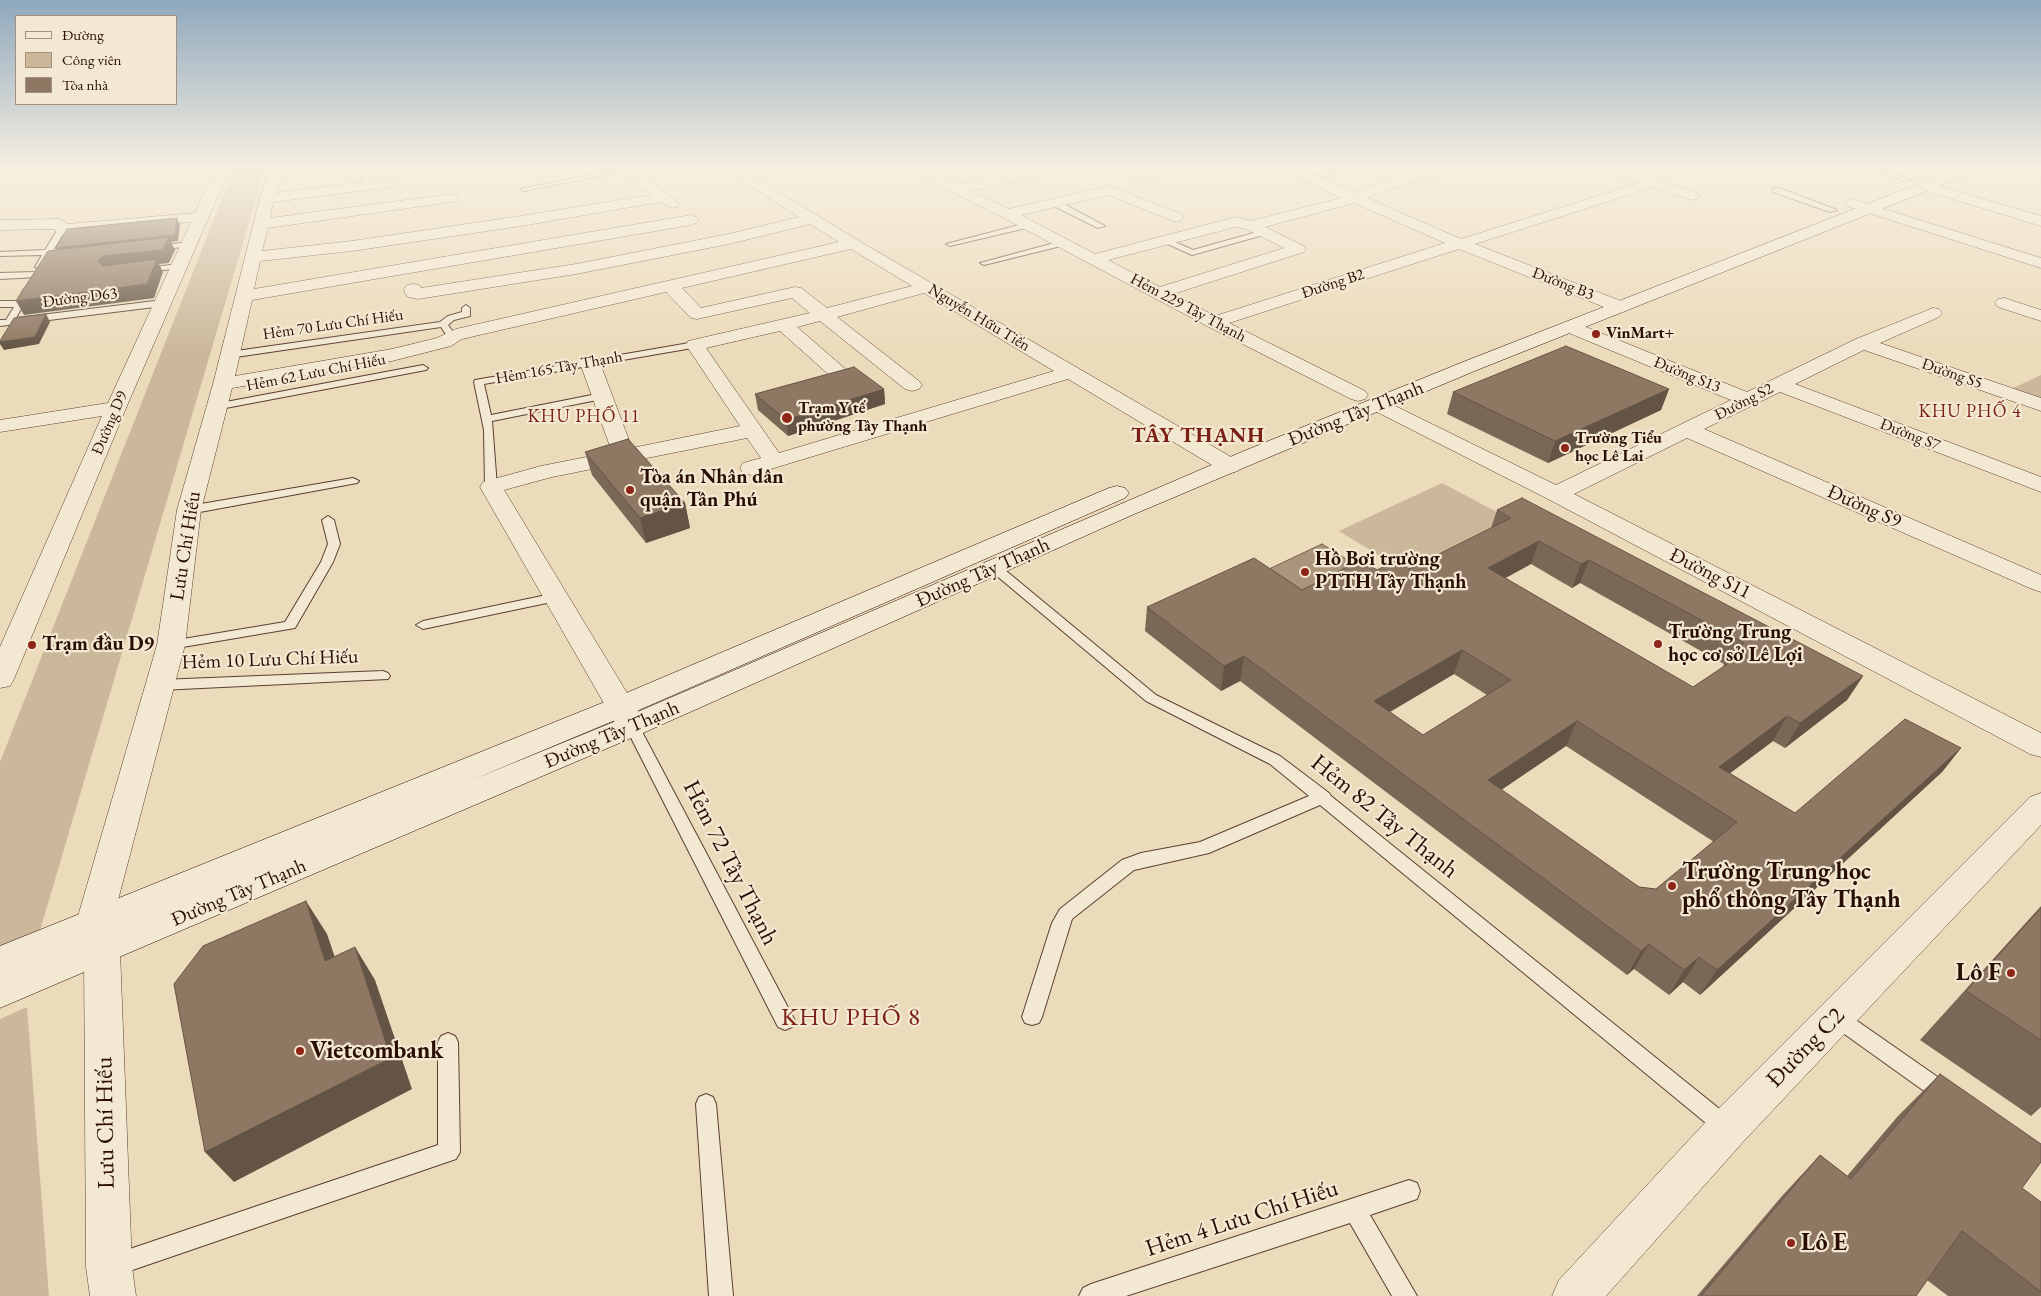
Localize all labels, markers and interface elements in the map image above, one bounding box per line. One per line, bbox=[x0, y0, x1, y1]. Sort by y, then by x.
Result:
legend bbox=[15, 15, 178, 105]
text: Đường bbox=[62, 25, 104, 44]
text: Công viên bbox=[62, 50, 122, 69]
text: Tòa nhà bbox=[62, 75, 108, 94]
street label: Đường B3 bbox=[1529, 263, 1597, 305]
street label: Đường B2 bbox=[1299, 265, 1367, 303]
street label: Hẻm 229 Tây Thạnh bbox=[1127, 269, 1249, 347]
street label: Nguyễn Hữu Tiến bbox=[925, 280, 1033, 356]
street label: Đường D63 bbox=[42, 284, 118, 312]
street label: Hẻm 70 Lưu Chí Hiếu bbox=[262, 306, 404, 344]
place label: VinMart+ bbox=[1606, 324, 1674, 344]
marker: VinMart+ bbox=[1590, 328, 1602, 340]
street label: Hẻm 165 Tây Thạnh bbox=[494, 347, 624, 389]
street label: Hẻm 62 Lưu Chí Hiếu bbox=[245, 350, 387, 396]
street label: Đường S13 bbox=[1651, 353, 1723, 397]
street label: Đường S5 bbox=[1919, 355, 1985, 393]
street label: Đường Tây Thạnh bbox=[1285, 376, 1427, 452]
street label: Đường S2 bbox=[1712, 379, 1776, 425]
street label: Đường D9 bbox=[88, 388, 132, 458]
place label: Trạm Y tế phường Tây Thạnh bbox=[798, 399, 927, 437]
district label: KHU PHỐ 4 bbox=[1917, 401, 2023, 423]
district label: KHU PHỐ 11 bbox=[526, 406, 642, 428]
marker: Trạm Y tế phường Tây Thạnh bbox=[780, 411, 794, 425]
street label: Đường S7 bbox=[1877, 415, 1943, 455]
district label: TÂY THẠNH bbox=[1130, 423, 1266, 449]
place label: Trường Tiểu học Lê Lai bbox=[1575, 429, 1662, 467]
marker: Trường Tiểu học Lê Lai bbox=[1559, 442, 1571, 454]
place label: Tòa án Nhân dân quận Tân Phú bbox=[640, 466, 783, 513]
street label: Đường S9 bbox=[1823, 480, 1905, 534]
marker: Tòa án Nhân dân quận Tân Phú bbox=[624, 484, 636, 496]
street label: Lưu Chí Hiếu bbox=[166, 490, 206, 602]
street label: Đường Tây Thạnh bbox=[912, 533, 1054, 613]
street label: Đường S11 bbox=[1665, 543, 1755, 605]
place label: Hồ Bơi trường PTTH Tây Thạnh bbox=[1315, 548, 1466, 595]
marker: Hồ Bơi trường PTTH Tây Thạnh bbox=[1299, 566, 1311, 578]
place label: Trường Trung học cơ sở Lê Lợi bbox=[1668, 621, 1803, 668]
place label: Trạm đầu D9 bbox=[42, 633, 154, 657]
marker: Trường Trung học cơ sở Lê Lợi bbox=[1652, 638, 1664, 650]
marker: Trạm đầu D9 bbox=[26, 639, 38, 651]
street label: Hẻm 10 Lưu Chí Hiếu bbox=[181, 645, 359, 675]
street label: Đường Tây Thạnh bbox=[541, 696, 683, 774]
street label: Hẻm 82 Tây Thạnh bbox=[1304, 749, 1464, 885]
street label: Hẻm 72 Tây Thạnh bbox=[676, 776, 784, 950]
street label: Đường Tây Thạnh bbox=[168, 854, 310, 932]
place label: Trường Trung học phổ thông Tây Thạnh bbox=[1682, 858, 1901, 914]
marker: Trường Trung học phổ thông Tây Thạnh bbox=[1666, 880, 1678, 892]
place label: Lô F bbox=[1956, 959, 2001, 987]
marker: Lô F bbox=[2005, 967, 2017, 979]
street label: Đường C2 bbox=[1761, 1002, 1851, 1094]
district label: KHU PHỐ 8 bbox=[780, 1003, 922, 1033]
place label: Vietcombank bbox=[310, 1037, 443, 1065]
marker: Vietcombank bbox=[294, 1045, 306, 1057]
street label: Lưu Chí Hiếu bbox=[90, 1057, 122, 1189]
street label: Hẻm 4 Lưu Chí Hiếu bbox=[1142, 1174, 1342, 1264]
place label: Lô E bbox=[1801, 1229, 1847, 1257]
marker: Lô E bbox=[1785, 1237, 1797, 1249]

